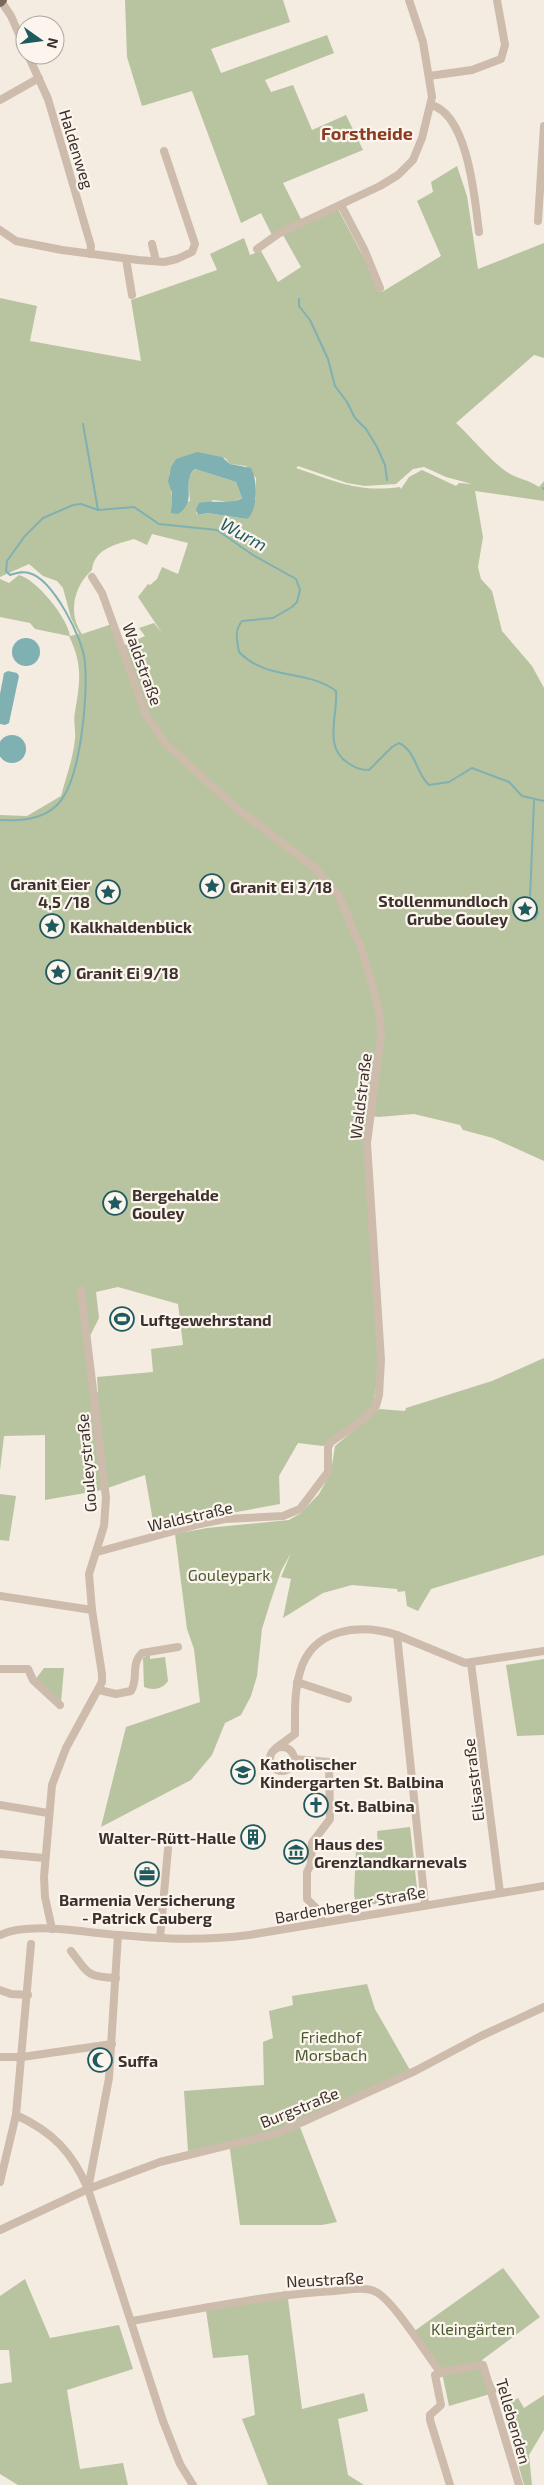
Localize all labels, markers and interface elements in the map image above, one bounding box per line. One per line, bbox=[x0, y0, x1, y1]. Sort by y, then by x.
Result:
north arrow bbox=[15, 15, 65, 65]
text: N bbox=[44, 36, 63, 50]
street label: Haldenweg bbox=[56, 107, 98, 191]
district label: Forstheide bbox=[321, 122, 413, 144]
water label: Wurm bbox=[217, 512, 271, 556]
street label: Waldstraße bbox=[119, 620, 167, 708]
place icon: Granit Ei 3/18 bbox=[199, 873, 225, 899]
place label: Granit Eier 4,5 /18 bbox=[10, 874, 90, 911]
place label: Granit Ei 3/18 bbox=[230, 877, 332, 896]
place icon: Granit Eier 4,5 /18 bbox=[95, 879, 121, 905]
place label: Stollenmundloch Grube Gouley bbox=[378, 891, 508, 929]
place icon: Stollenmundloch Grube Gouley bbox=[512, 896, 538, 922]
place icon: Kalkhaldenblick bbox=[39, 913, 65, 939]
place label: Kalkhaldenblick bbox=[70, 917, 192, 936]
place icon: Granit Ei 9/18 bbox=[45, 959, 71, 985]
place label: Granit Ei 9/18 bbox=[76, 963, 179, 982]
street label: Waldstraße bbox=[345, 1052, 375, 1140]
place label: Bergehalde Gouley bbox=[132, 1185, 219, 1223]
place icon: Bergehalde Gouley bbox=[102, 1190, 128, 1216]
sports icon: Luftgewehrstand bbox=[109, 1306, 135, 1332]
place label: Luftgewehrstand bbox=[140, 1310, 272, 1329]
street label: Gouleystraße bbox=[72, 1413, 100, 1513]
street label: Waldstraße bbox=[146, 1497, 234, 1535]
park label: Gouleypark bbox=[188, 1565, 270, 1584]
street label: Elisastraße bbox=[458, 1737, 488, 1823]
place label: Katholischer Kindergarten St. Balbina bbox=[260, 1754, 444, 1791]
school or university icon: Katholischer Kindergarten St. Balbina bbox=[230, 1759, 256, 1785]
church icon: St. Balbina bbox=[303, 1792, 329, 1818]
place label: St. Balbina bbox=[334, 1796, 415, 1815]
building icon: Walter-Rütt-Halle bbox=[240, 1824, 266, 1850]
place label: Walter-Rütt-Halle bbox=[98, 1828, 236, 1847]
place label: Haus des Grenzlandkarnevals bbox=[314, 1834, 467, 1871]
museum icon: Haus des Grenzlandkarnevals bbox=[283, 1839, 309, 1865]
office icon: Barmenia Versicherung - Patrick Cauberg bbox=[134, 1861, 160, 1887]
street label: Bardenberger Straße bbox=[273, 1881, 427, 1927]
place label: Barmenia Versicherung - Patrick Cauberg bbox=[59, 1890, 236, 1927]
park label: Friedhof Morsbach bbox=[295, 2027, 367, 2064]
mosque icon: Suffa bbox=[87, 2047, 113, 2073]
place label: Suffa bbox=[118, 2051, 158, 2070]
street label: Burgstraße bbox=[257, 2083, 341, 2131]
street label: Neustraße bbox=[286, 2267, 364, 2291]
park label: Kleingärten bbox=[431, 2319, 515, 2338]
street label: Tellebenden bbox=[493, 2376, 535, 2466]

